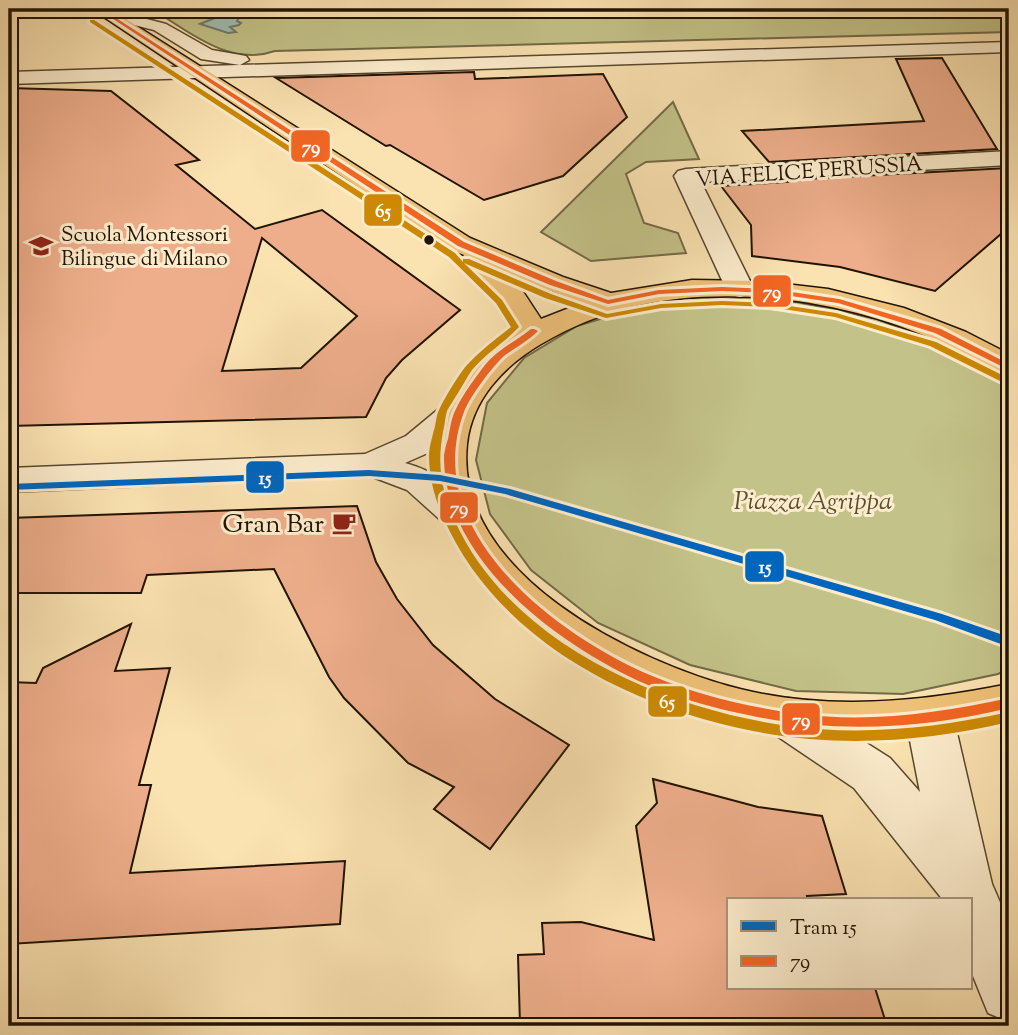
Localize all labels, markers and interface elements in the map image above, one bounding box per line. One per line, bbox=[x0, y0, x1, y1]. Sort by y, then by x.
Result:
line badge: 79 bbox=[290, 129, 331, 163]
text: 79 bbox=[302, 135, 320, 162]
street label: VIA FELICE PERUSSIA bbox=[694, 150, 924, 196]
line badge: 65 bbox=[363, 193, 403, 227]
text: 65 bbox=[375, 199, 391, 226]
place label: Scuola Montessori Bilingue di Milano bbox=[61, 221, 228, 275]
school or university icon: Scuola Montessori Bilingue di Milano bbox=[27, 232, 55, 260]
unlabelled marker bbox=[422, 233, 436, 247]
line badge: 79 bbox=[752, 274, 792, 308]
text: 79 bbox=[763, 280, 781, 307]
line badge: 15 bbox=[245, 460, 285, 494]
text: 15 bbox=[259, 466, 272, 493]
park label: Piazza Agrippa bbox=[734, 484, 892, 521]
line badge: 79 bbox=[439, 491, 479, 524]
text: 79 bbox=[450, 496, 468, 523]
place label: Gran Bar bbox=[222, 507, 324, 544]
cafe icon: Gran Bar bbox=[330, 509, 358, 537]
line badge: 15 bbox=[744, 550, 785, 583]
text: 15 bbox=[759, 555, 772, 582]
line badge: 65 bbox=[647, 685, 688, 718]
text: 65 bbox=[659, 690, 675, 717]
line badge: 79 bbox=[781, 702, 821, 736]
text: 79 bbox=[792, 708, 810, 735]
legend bbox=[727, 898, 972, 990]
text: Tram 15 bbox=[790, 914, 857, 944]
text: 79 bbox=[790, 948, 810, 978]

